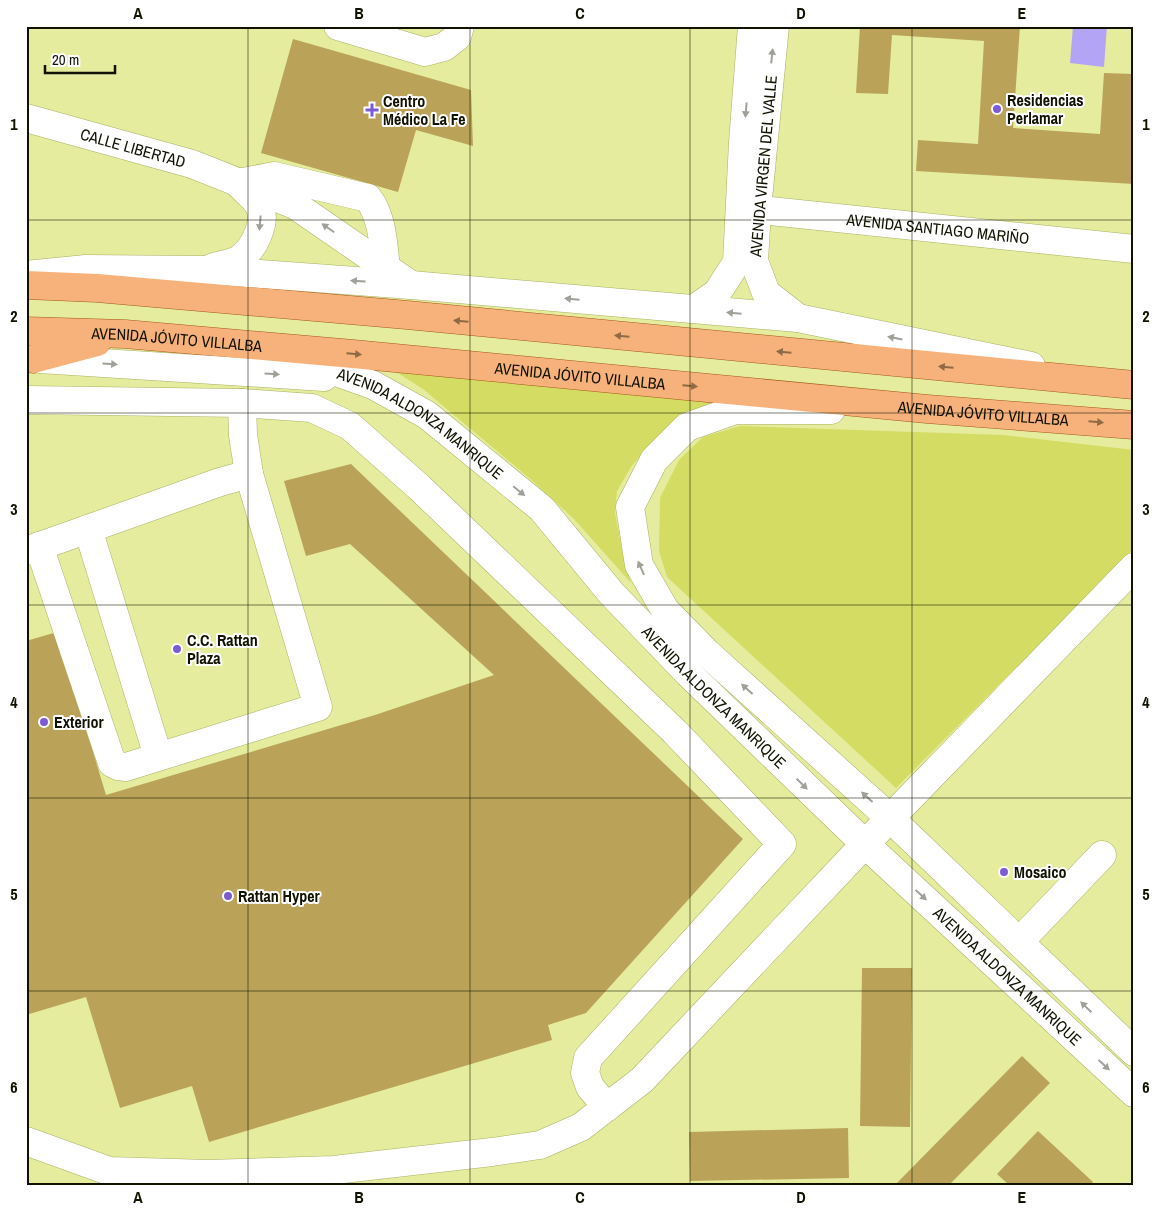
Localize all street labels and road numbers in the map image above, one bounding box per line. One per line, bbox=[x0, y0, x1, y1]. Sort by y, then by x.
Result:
street label: AVENIDA VIRGEN DEL VALLE bbox=[744, 74, 782, 259]
street label: CALLE LIBERTAD bbox=[78, 123, 188, 173]
street label: AVENIDA SANTIAGO MARIÑO bbox=[844, 208, 1030, 249]
street label: AVENIDA JÓVITO VILLALBA bbox=[90, 322, 263, 357]
street label: AVENIDA JÓVITO VILLALBA bbox=[493, 357, 667, 395]
street label: AVENIDA ALDONZA MANRIQUE bbox=[333, 362, 508, 484]
street label: AVENIDA JÓVITO VILLALBA bbox=[896, 395, 1070, 431]
street label: AVENIDA ALDONZA MANRIQUE bbox=[636, 620, 791, 773]
street label: AVENIDA ALDONZA MANRIQUE bbox=[928, 901, 1086, 1050]

